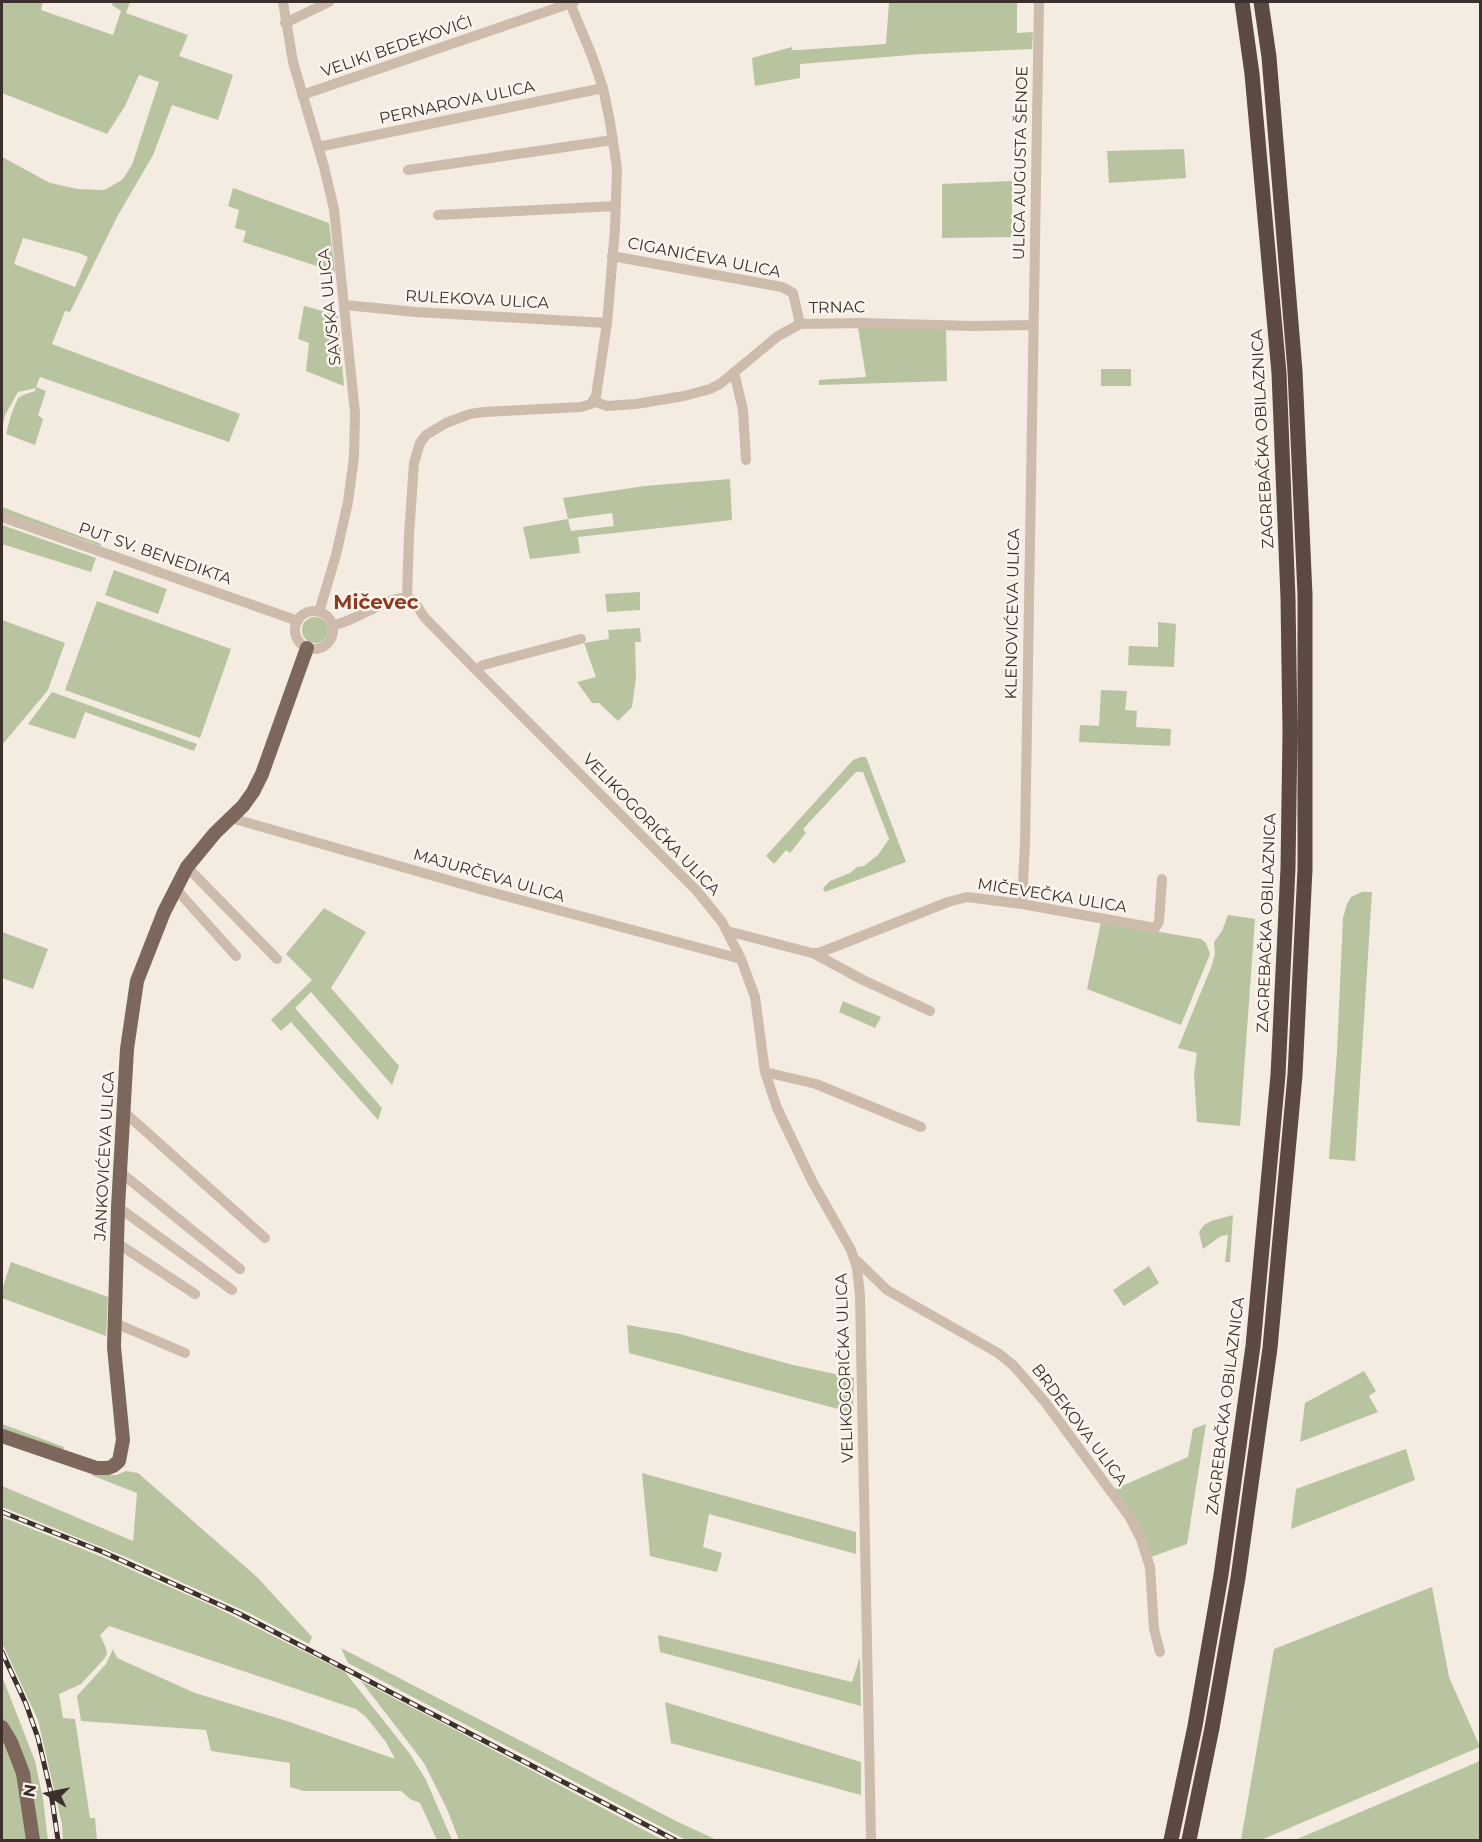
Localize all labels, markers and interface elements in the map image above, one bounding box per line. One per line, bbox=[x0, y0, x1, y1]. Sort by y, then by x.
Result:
street label: VELIKI BEDEKOVIĆI bbox=[319, 12, 475, 82]
street label: ULICA AUGUSTA ŠENOE bbox=[1010, 66, 1032, 260]
street label: PERNAROVA ULICA bbox=[378, 77, 536, 129]
street label: CIGANIĆEVA ULICA bbox=[626, 234, 782, 282]
street label: SAVSKA ULICA bbox=[314, 248, 346, 366]
street label: RULEKOVA ULICA bbox=[405, 287, 549, 313]
street label: TRNAC bbox=[809, 298, 865, 318]
street label: ZAGREBAČKA OBILAZNICA bbox=[1248, 329, 1278, 549]
street label: PUT SV. BENEDIKTA bbox=[76, 519, 234, 589]
street label: KLENOVIĆEVA ULICA bbox=[1002, 528, 1024, 700]
district label: Mičevec bbox=[333, 591, 419, 615]
street label: VELIKOGORIČKA ULICA bbox=[578, 750, 724, 900]
street label: ZAGREBAČKA OBILAZNICA bbox=[1254, 813, 1280, 1033]
street label: MAJURČEVA ULICA bbox=[411, 845, 567, 907]
street label: MIČEVEČKA ULICA bbox=[976, 875, 1128, 917]
street label: JANKOVIĆEVA ULICA bbox=[91, 1071, 119, 1241]
street label: VELIKOGORIČKA ULICA bbox=[832, 1273, 858, 1463]
street label: ZAGREBAČKA OBILAZNICA bbox=[1203, 1296, 1249, 1516]
street label: BRDEKOVA ULICA bbox=[1027, 1360, 1131, 1490]
north arrow bbox=[18, 1764, 78, 1824]
text: N bbox=[19, 1783, 40, 1799]

